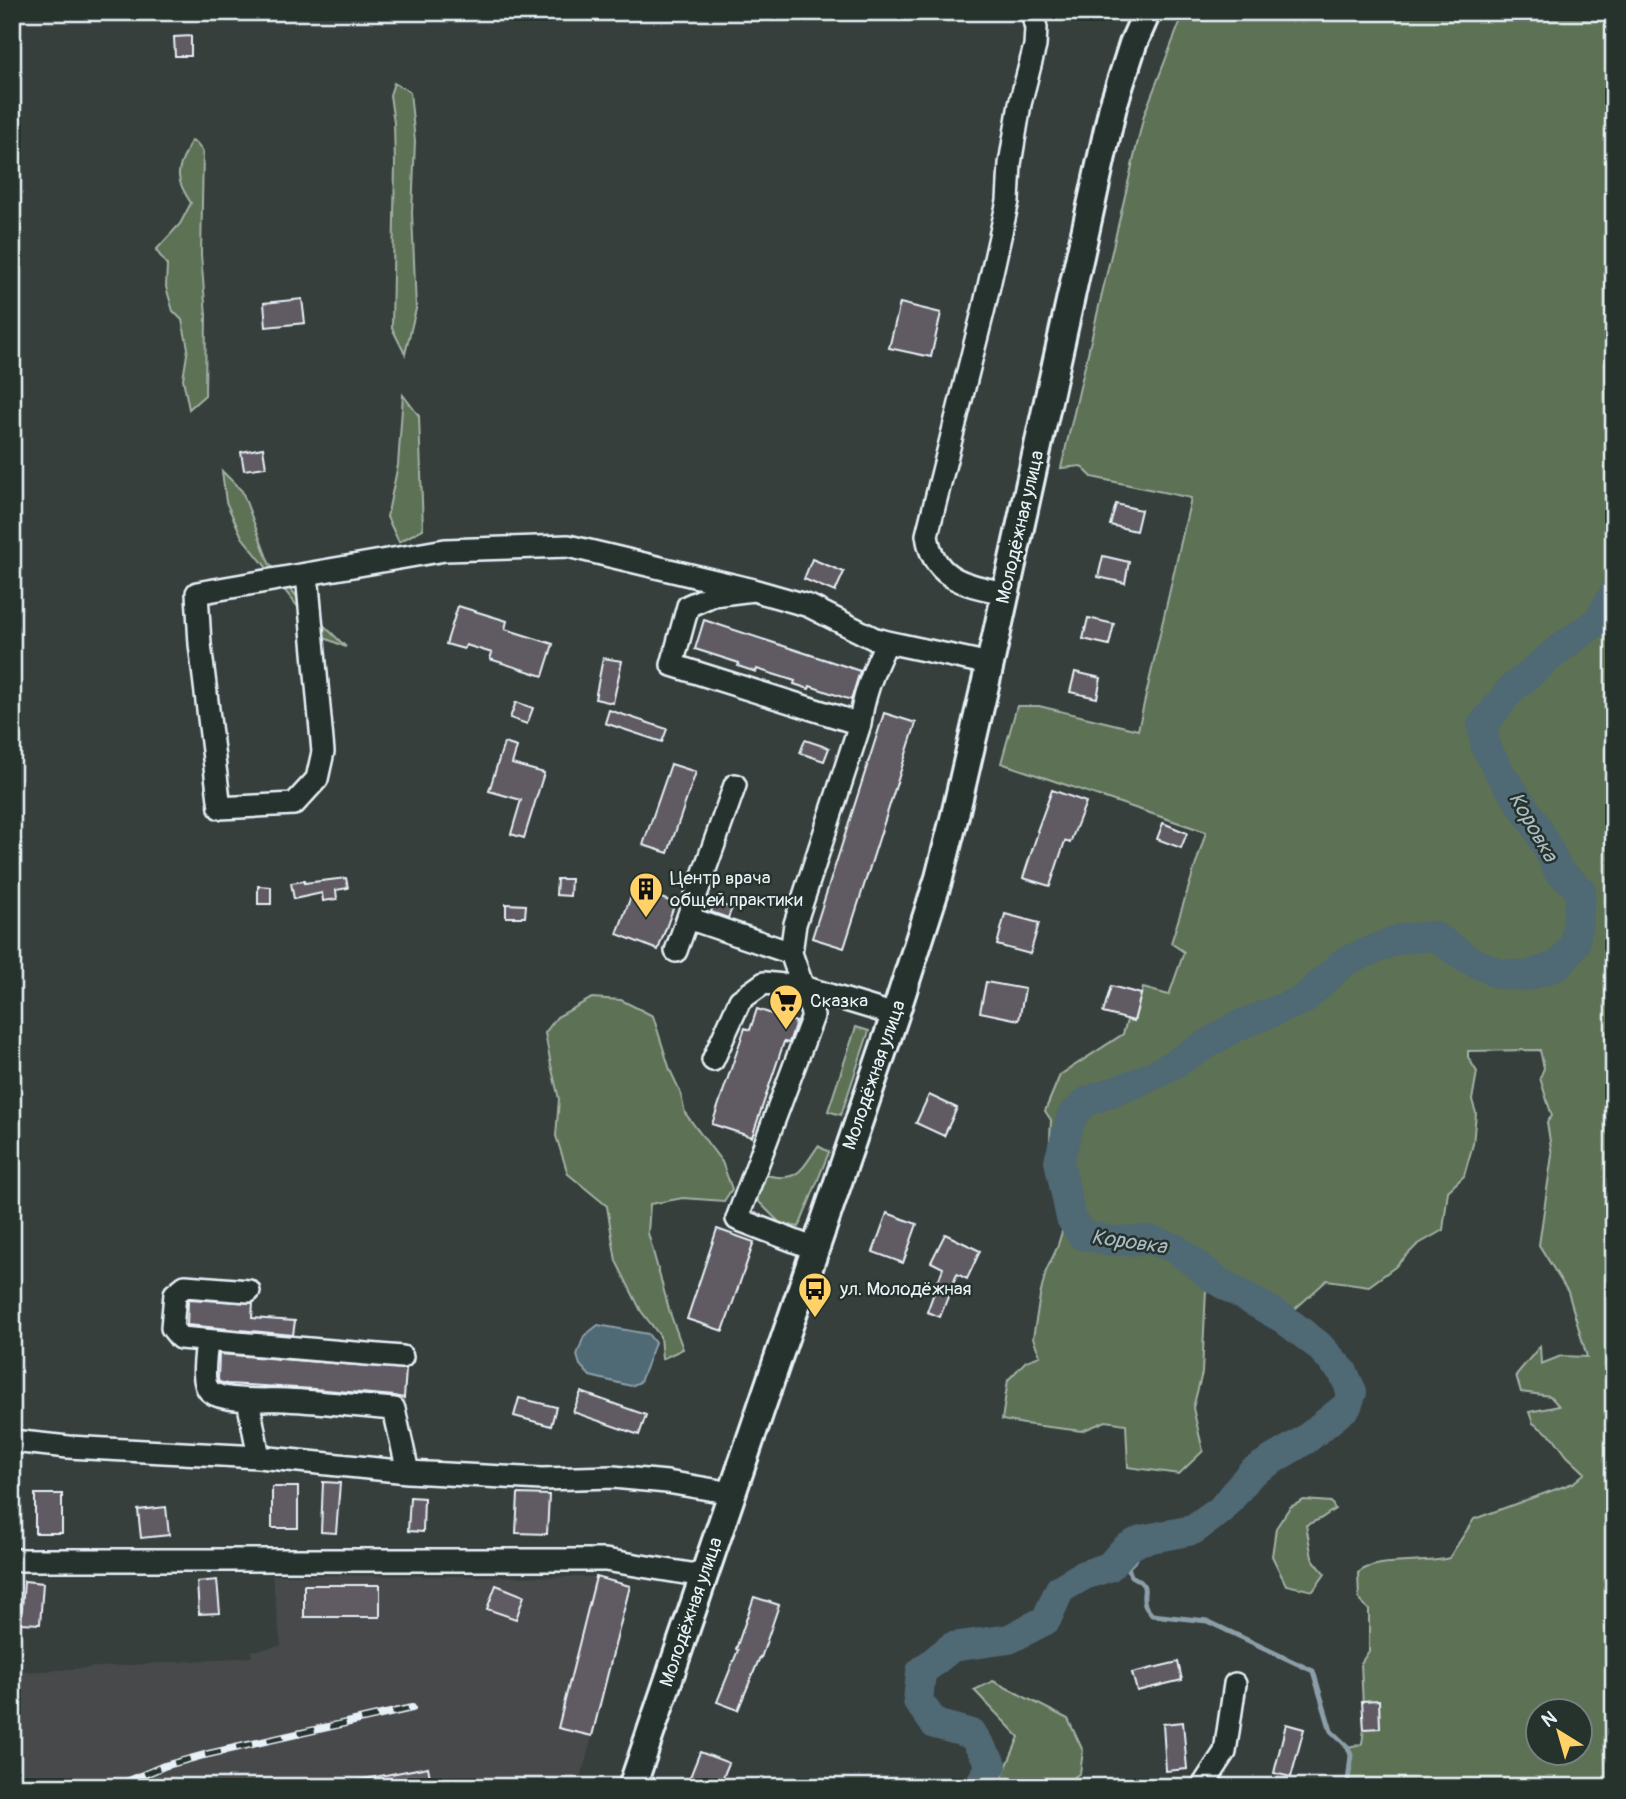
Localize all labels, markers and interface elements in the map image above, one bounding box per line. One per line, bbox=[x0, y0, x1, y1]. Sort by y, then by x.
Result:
street label: Молодёжная улица bbox=[991, 448, 1049, 606]
water label: Коровка bbox=[1502, 788, 1564, 867]
place label: Центр врача общей практики bbox=[670, 866, 803, 912]
building icon: Центр врача общей практики bbox=[627, 870, 665, 919]
supermarket icon: Сказка bbox=[767, 982, 805, 1031]
place label: Сказка bbox=[810, 989, 868, 1013]
street label: Молодёжная улица bbox=[837, 997, 911, 1153]
water label: Коровка bbox=[1090, 1223, 1169, 1261]
bus stop icon: ул. Молодёжная bbox=[796, 1270, 834, 1319]
place label: ул. Молодёжная bbox=[839, 1277, 972, 1301]
street label: Молодёжная улица bbox=[654, 1534, 728, 1690]
north arrow bbox=[1524, 1698, 1594, 1768]
text: N bbox=[1537, 1706, 1562, 1733]

